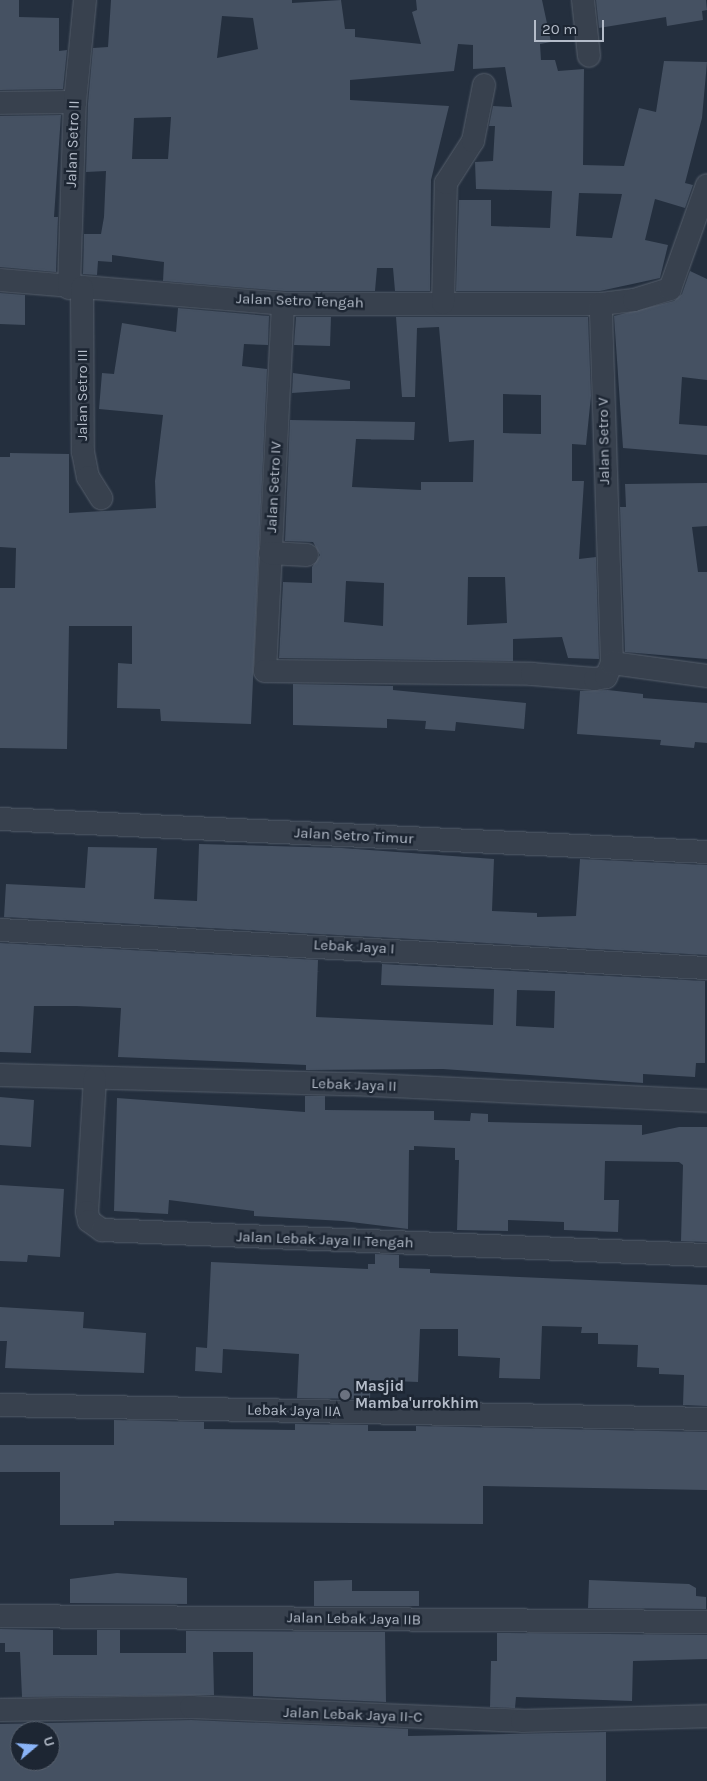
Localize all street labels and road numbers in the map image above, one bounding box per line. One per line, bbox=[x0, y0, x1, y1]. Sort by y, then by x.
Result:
street label: Jalan Setro II bbox=[62, 100, 84, 188]
street label: Jalan Setro Tengah bbox=[236, 290, 364, 312]
street label: Jalan Setro III bbox=[74, 349, 92, 441]
street label: Jalan Setro V bbox=[594, 397, 614, 485]
street label: Jalan Setro IV bbox=[263, 441, 285, 533]
street label: Jalan Setro Timur bbox=[294, 824, 414, 848]
street label: Lebak Jaya I bbox=[313, 936, 395, 958]
street label: Lebak Jaya II bbox=[311, 1075, 397, 1095]
street label: Jalan Lebak Jaya II Tengah bbox=[236, 1228, 414, 1252]
street label: Lebak Jaya IIA bbox=[247, 1401, 341, 1421]
street label: Jalan Lebak Jaya IIB bbox=[287, 1609, 421, 1629]
street label: Jalan Lebak Jaya II-C bbox=[283, 1704, 423, 1726]

